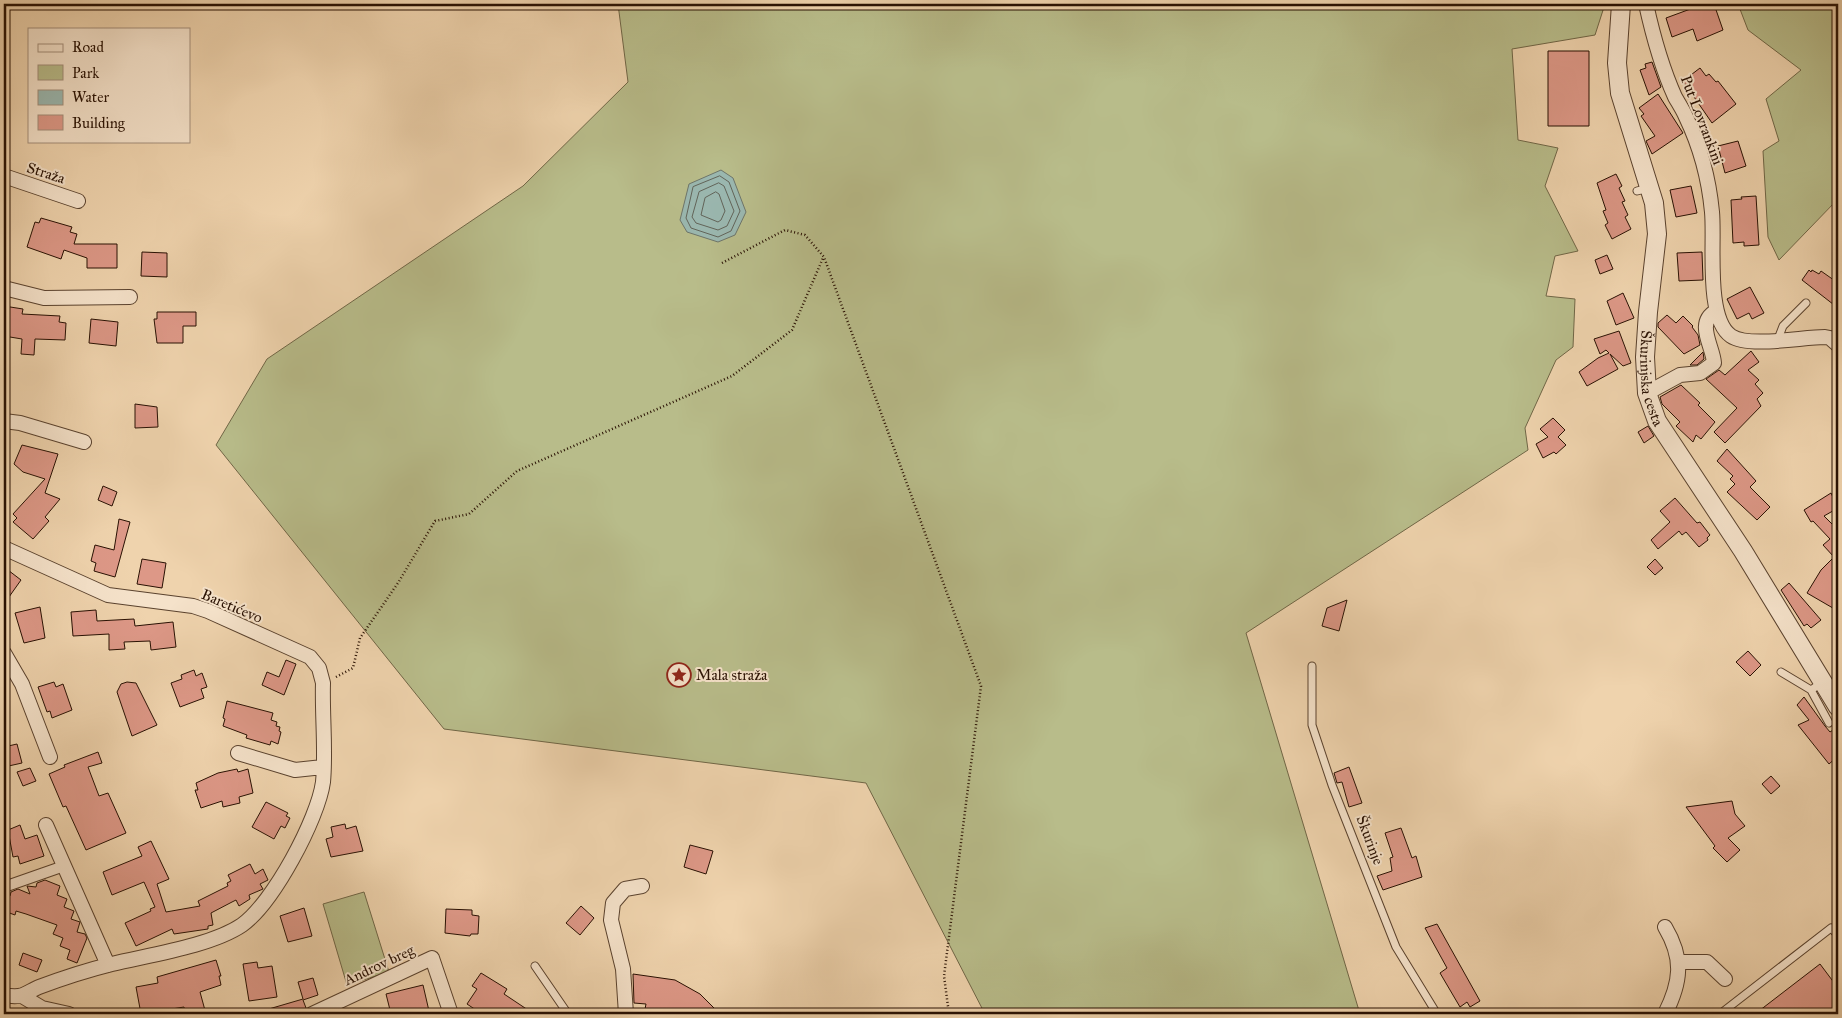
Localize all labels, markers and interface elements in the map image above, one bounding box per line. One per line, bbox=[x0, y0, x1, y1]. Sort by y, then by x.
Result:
legend bbox=[28, 28, 190, 142]
text: Road bbox=[72, 38, 104, 56]
text: Park bbox=[72, 64, 99, 82]
street label: Put Lovrankini bbox=[1677, 73, 1727, 167]
text: Water bbox=[72, 88, 109, 106]
text: Building bbox=[72, 114, 126, 132]
street label: Straža bbox=[25, 158, 68, 188]
street label: Škurinjska cesta bbox=[1636, 330, 1667, 430]
street label: Baretićevo bbox=[199, 585, 266, 627]
place icon: Mala straža bbox=[666, 662, 692, 688]
place label: Mala straža bbox=[696, 666, 768, 684]
street label: Škurinje bbox=[1352, 812, 1389, 867]
street label: Androv breg bbox=[340, 941, 418, 989]

